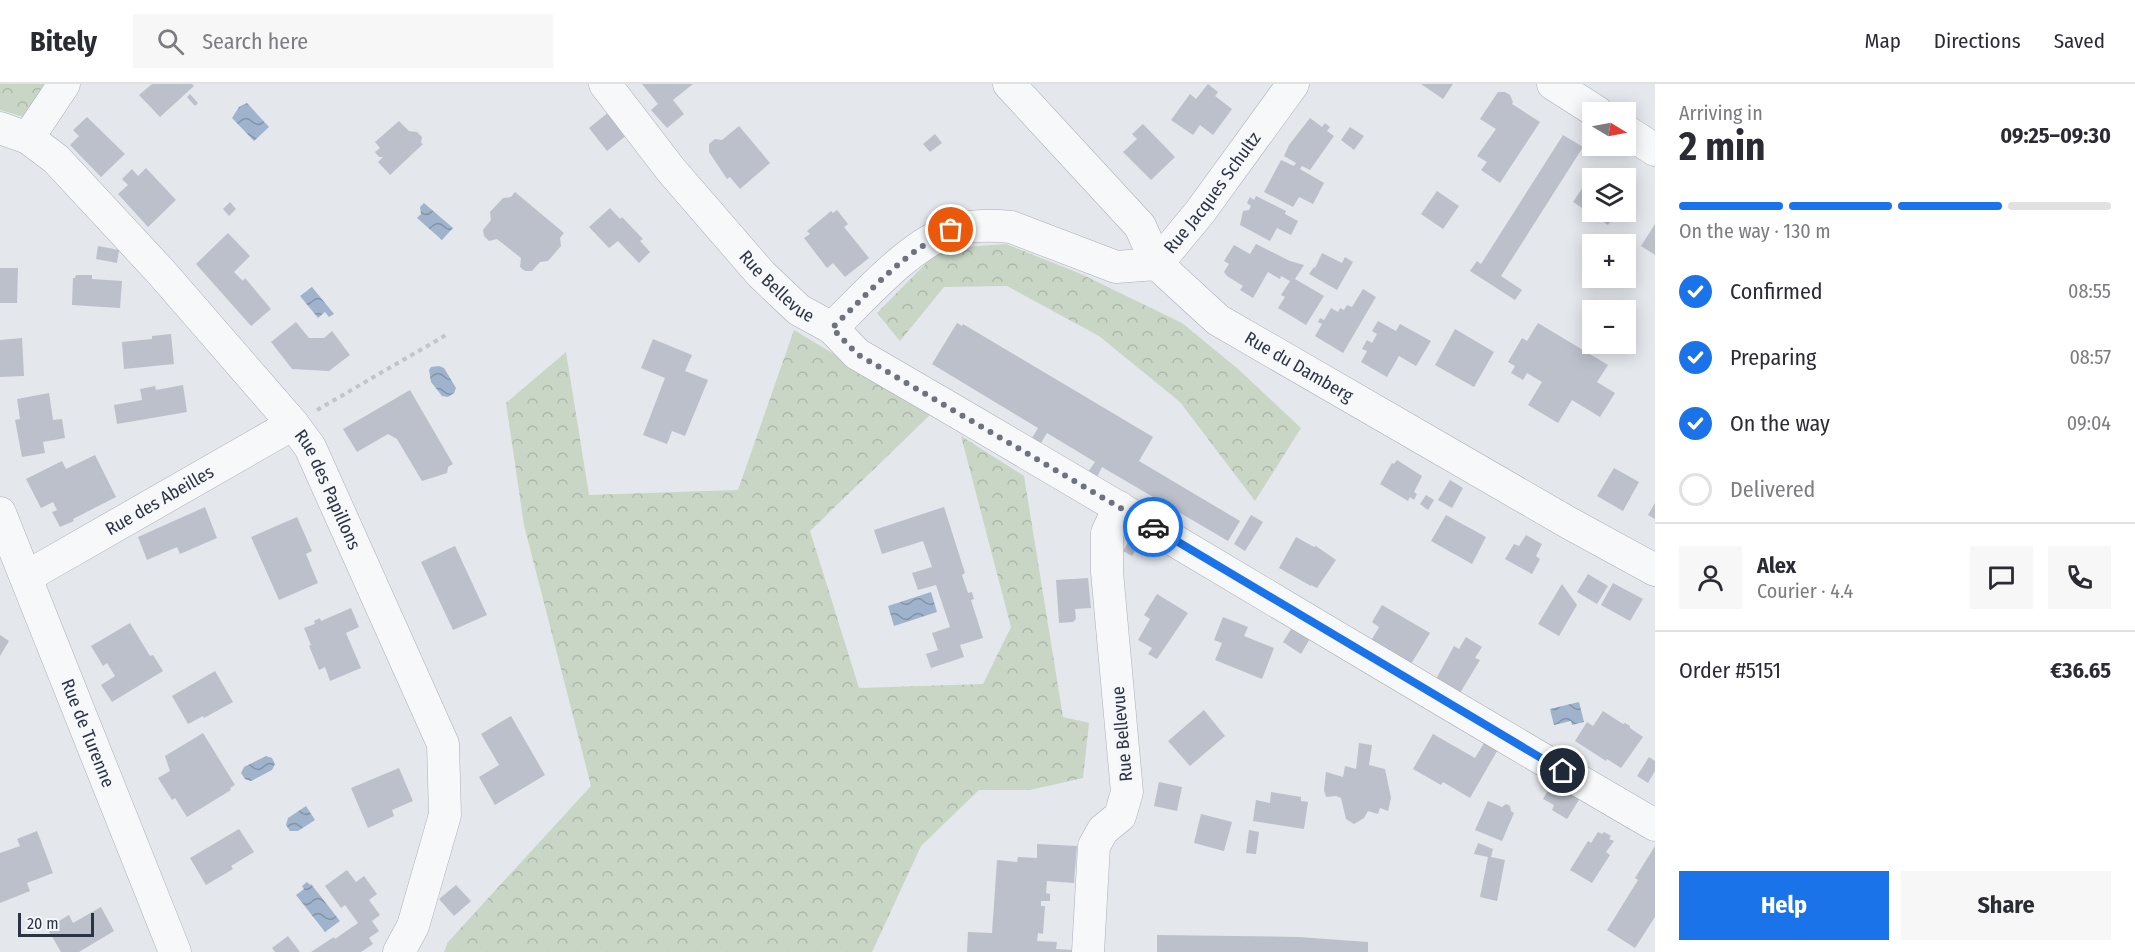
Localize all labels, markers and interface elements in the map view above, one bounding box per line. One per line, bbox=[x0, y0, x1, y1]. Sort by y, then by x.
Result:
search box bbox=[133, 14, 553, 68]
text: Bitely bbox=[30, 25, 97, 58]
icon: search bbox=[154, 25, 187, 58]
text: Search here bbox=[202, 28, 308, 55]
text: Map bbox=[1864, 28, 1901, 54]
text: Directions bbox=[1934, 28, 2021, 54]
text: Saved bbox=[2054, 28, 2105, 54]
text: Arriving in bbox=[1679, 101, 1763, 125]
north arrow bbox=[1582, 102, 1636, 156]
map controls bbox=[1582, 102, 1636, 354]
text: 09:25–09:30 bbox=[2000, 122, 2111, 149]
text: 2 min bbox=[1679, 124, 1765, 170]
street label: Rue Jacques Schultz bbox=[1159, 128, 1265, 258]
button: layers bbox=[1582, 168, 1636, 222]
pin bbox=[925, 204, 976, 255]
icon: bag bbox=[934, 213, 967, 246]
text: On the way · 130 m bbox=[1679, 219, 1831, 243]
button: + bbox=[1582, 234, 1636, 288]
street label: Rue Bellevue bbox=[734, 246, 818, 327]
icon: check bbox=[1679, 275, 1712, 308]
text: Confirmed bbox=[1730, 278, 1823, 305]
text: 08:55 bbox=[2068, 279, 2111, 303]
button: − bbox=[1582, 300, 1636, 354]
street label: Rue du Damberg bbox=[1241, 327, 1357, 407]
icon: check bbox=[1679, 341, 1712, 374]
text: Preparing bbox=[1730, 344, 1816, 371]
text: 08:57 bbox=[2069, 345, 2111, 369]
icon: check bbox=[1679, 407, 1712, 440]
text: On the way bbox=[1730, 410, 1830, 437]
text: 09:04 bbox=[2067, 411, 2111, 435]
street label: Rue des Papillons bbox=[290, 425, 366, 553]
street label: Rue des Abeilles bbox=[101, 461, 218, 540]
text: Delivered bbox=[1730, 476, 1815, 503]
courier bbox=[1123, 497, 1183, 557]
icon: car bbox=[1137, 511, 1170, 544]
button: person bbox=[1679, 546, 1742, 609]
button: chat bbox=[1970, 546, 2033, 609]
button: phone bbox=[2048, 546, 2111, 609]
text: Alex bbox=[1757, 552, 1796, 579]
text: Courier · 4.4 bbox=[1757, 579, 1853, 603]
text: Order #5151 bbox=[1679, 657, 1781, 684]
text: €36.65 bbox=[2050, 657, 2111, 684]
street label: Rue de Turenne bbox=[56, 676, 119, 791]
street label: Rue Bellevue bbox=[1107, 685, 1137, 783]
pin bbox=[1537, 745, 1588, 796]
icon: home bbox=[1546, 754, 1579, 787]
button: Help bbox=[1679, 871, 1889, 940]
button: Share bbox=[1901, 871, 2111, 940]
scale bar bbox=[18, 910, 94, 938]
text: 20 m bbox=[27, 914, 58, 933]

